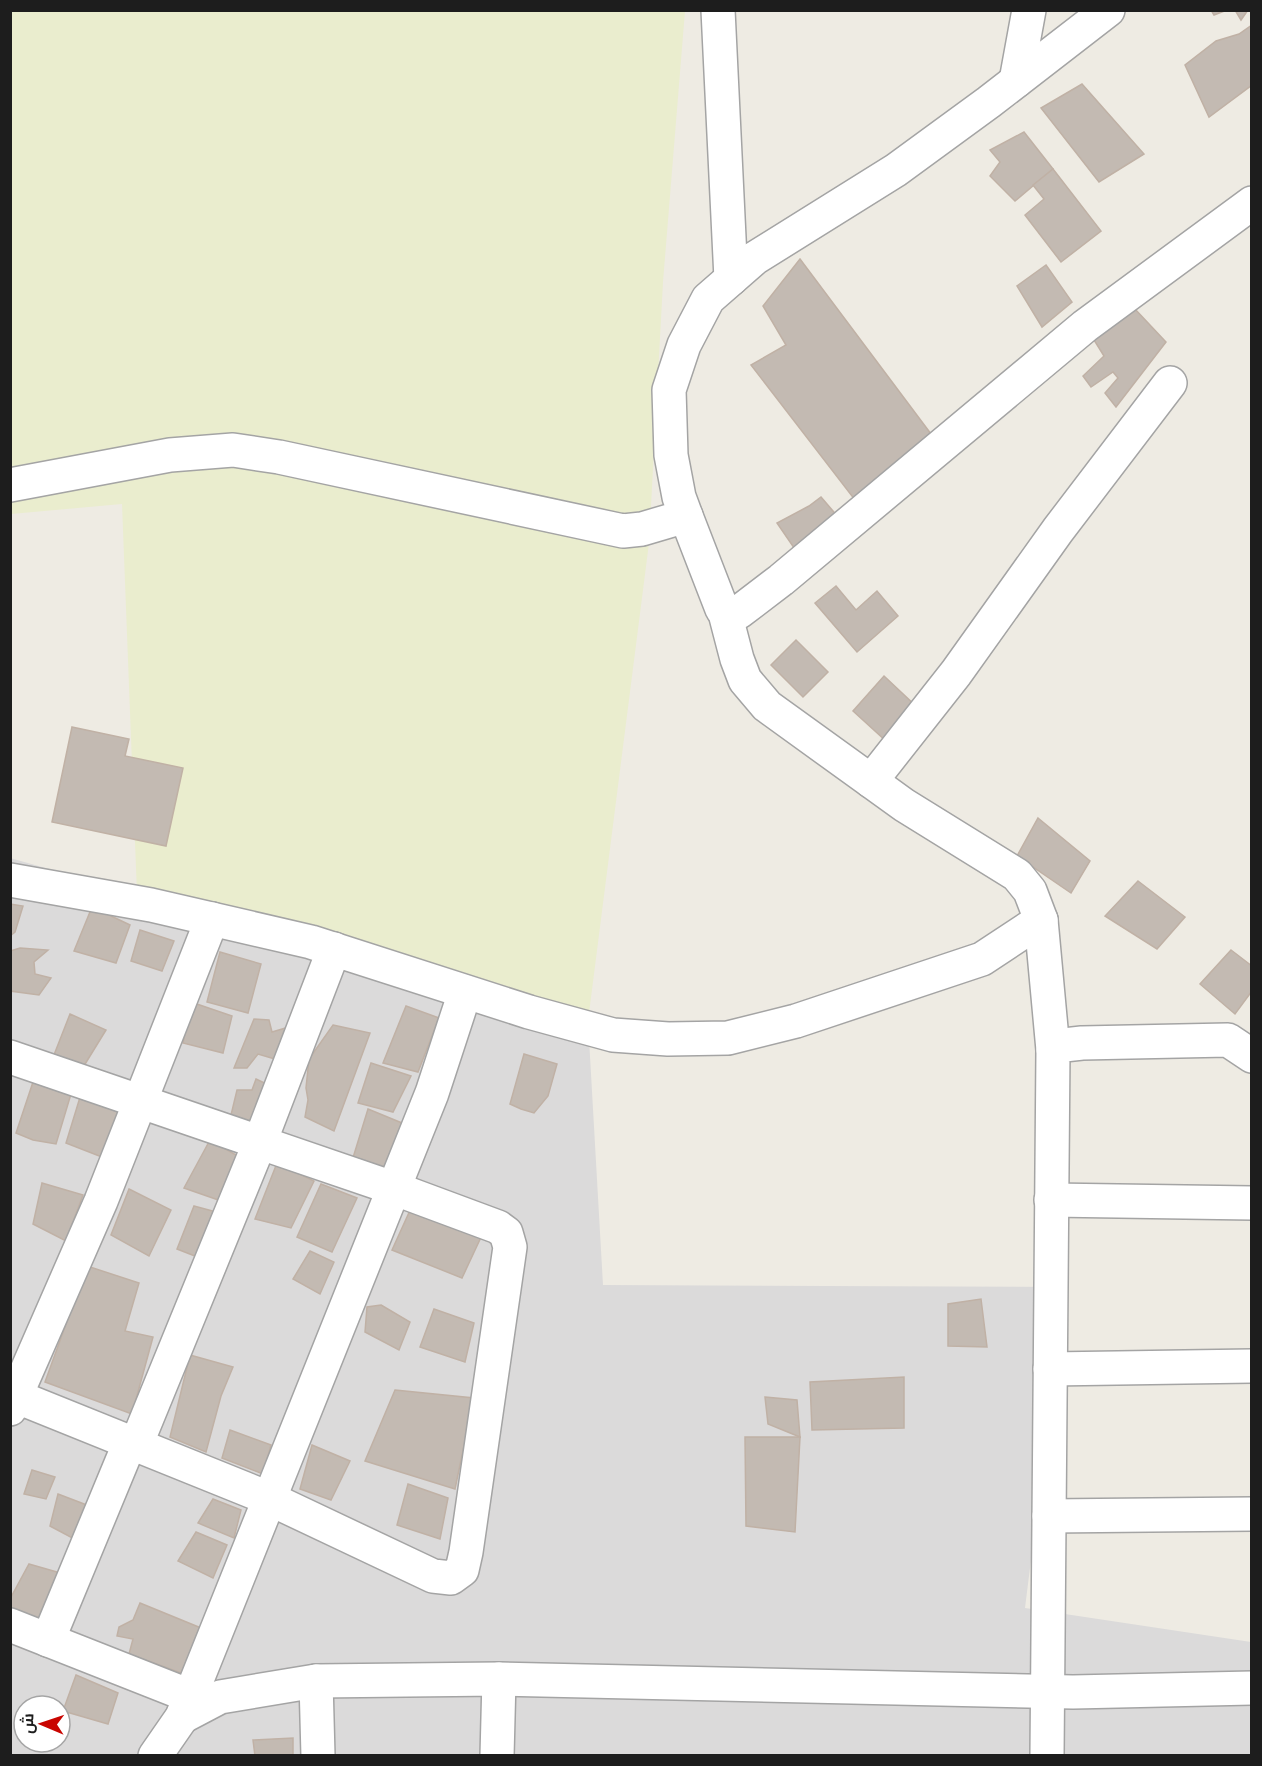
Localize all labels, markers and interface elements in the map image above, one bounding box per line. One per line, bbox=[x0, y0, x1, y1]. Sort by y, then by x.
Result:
north arrow bbox=[12, 1694, 72, 1754]
text: ش bbox=[18, 1713, 37, 1734]

